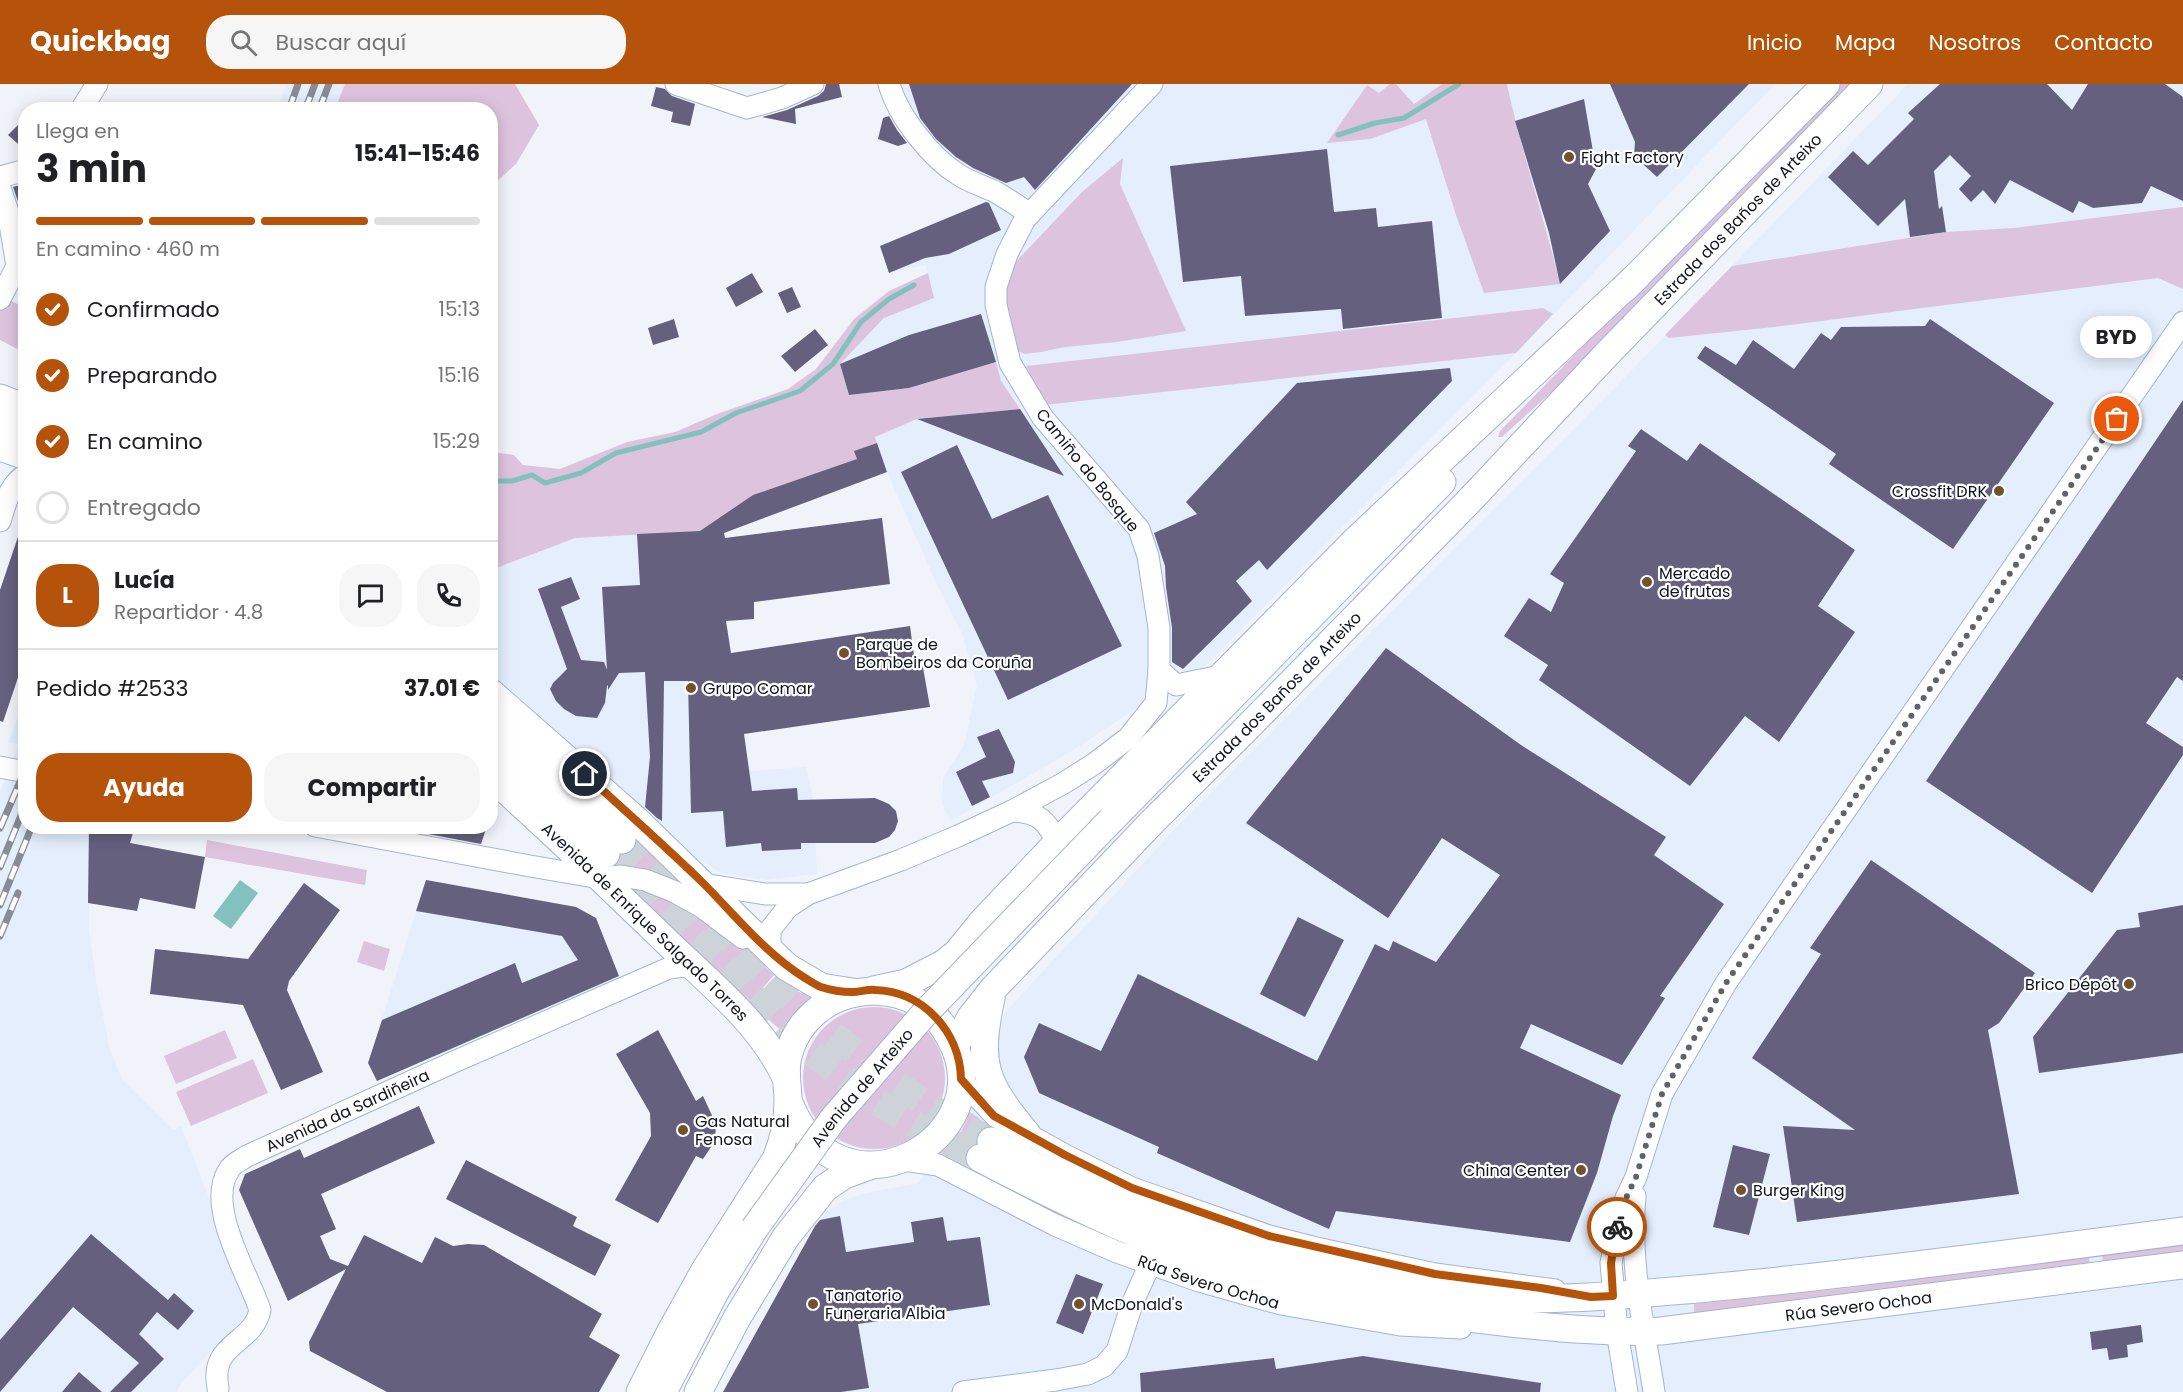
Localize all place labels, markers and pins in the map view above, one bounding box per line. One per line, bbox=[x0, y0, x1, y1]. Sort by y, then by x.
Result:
place label: Fight Factory bbox=[1581, 146, 1684, 169]
marker: Fight Factory bbox=[1562, 150, 1576, 164]
callout: BYD bbox=[2081, 317, 2153, 359]
pin bbox=[2091, 393, 2142, 444]
place label: Crossfit DRK bbox=[1892, 480, 1987, 503]
marker: Crossfit DRK bbox=[1992, 484, 2006, 498]
place label: Mercado de frutas bbox=[1659, 562, 1730, 603]
marker: Mercado de frutas bbox=[1640, 575, 1654, 589]
place label: Parque de Bombeiros da Coruña bbox=[856, 633, 1032, 674]
marker: Parque de Bombeiros da Coruña bbox=[837, 646, 851, 660]
place label: Grupo Comar bbox=[703, 677, 813, 700]
marker: Grupo Comar bbox=[684, 681, 698, 695]
pin bbox=[559, 748, 610, 799]
place label: Brico Dépôt bbox=[2025, 973, 2117, 996]
marker: Brico Dépôt bbox=[2122, 977, 2136, 991]
place label: Gas Natural Fenosa bbox=[695, 1110, 790, 1151]
marker: Gas Natural Fenosa bbox=[676, 1123, 690, 1137]
place label: China Center bbox=[1463, 1159, 1569, 1182]
marker: China Center bbox=[1574, 1163, 1588, 1177]
place label: Burger King bbox=[1753, 1179, 1845, 1202]
marker: Burger King bbox=[1734, 1183, 1748, 1197]
place label: Tanatorio Funeraria Albia bbox=[825, 1284, 946, 1325]
place label: McDonald's bbox=[1091, 1293, 1183, 1316]
marker: Tanatorio Funeraria Albia bbox=[806, 1297, 820, 1311]
marker: McDonald's bbox=[1072, 1297, 1086, 1311]

